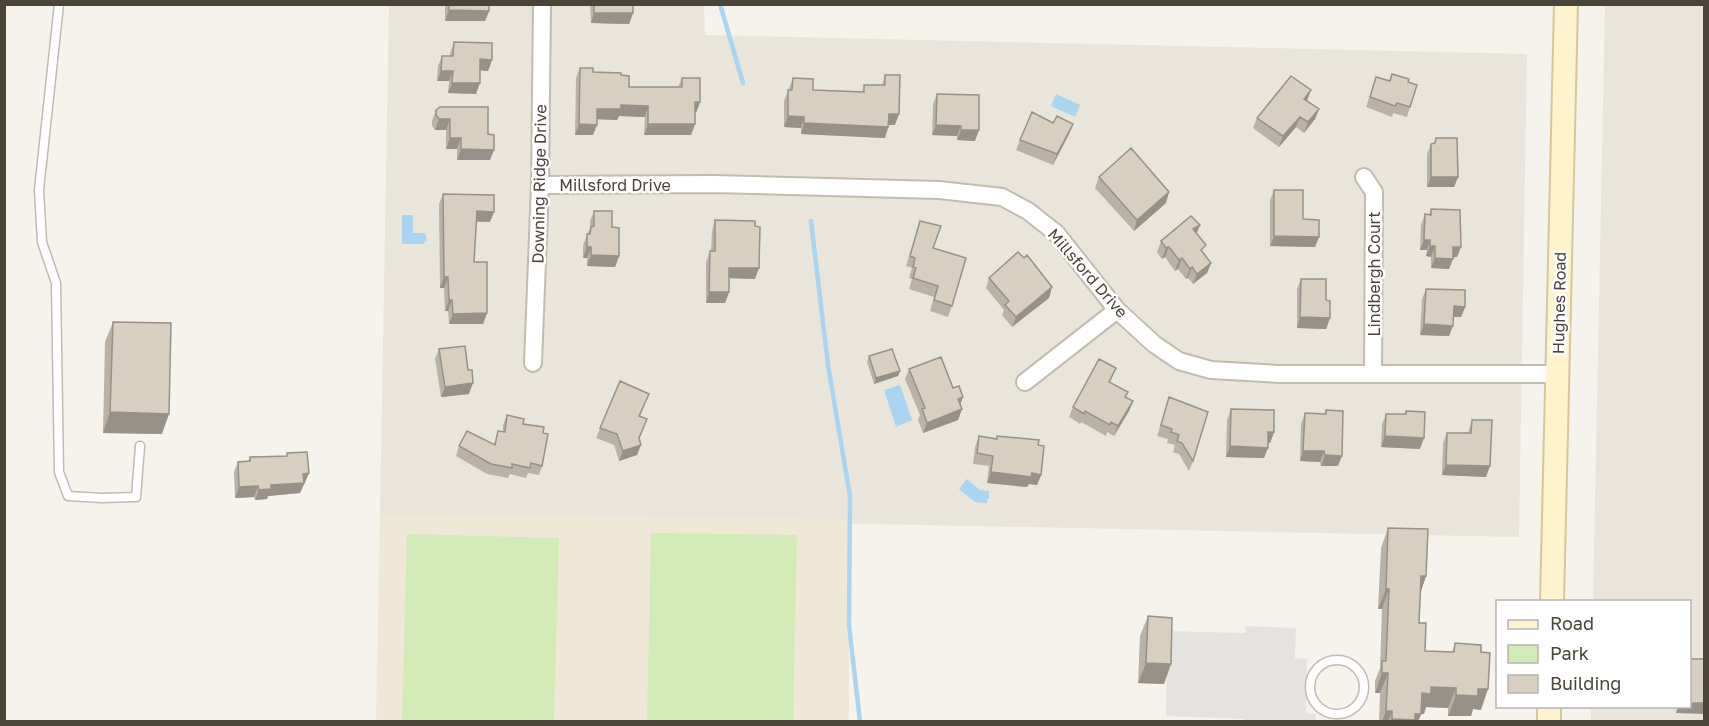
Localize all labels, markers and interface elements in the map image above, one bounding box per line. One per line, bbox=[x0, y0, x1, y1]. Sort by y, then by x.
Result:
street label: Downing Ridge Drive bbox=[528, 104, 550, 264]
street label: Millsford Drive bbox=[559, 175, 671, 195]
street label: Lindbergh Court bbox=[1364, 211, 1384, 337]
street label: Millsford Drive bbox=[1044, 224, 1132, 322]
street label: Hughes Road bbox=[1548, 252, 1570, 354]
legend bbox=[1496, 600, 1691, 708]
text: Road bbox=[1550, 612, 1594, 634]
text: Park bbox=[1550, 642, 1589, 664]
text: Building bbox=[1550, 672, 1621, 694]

